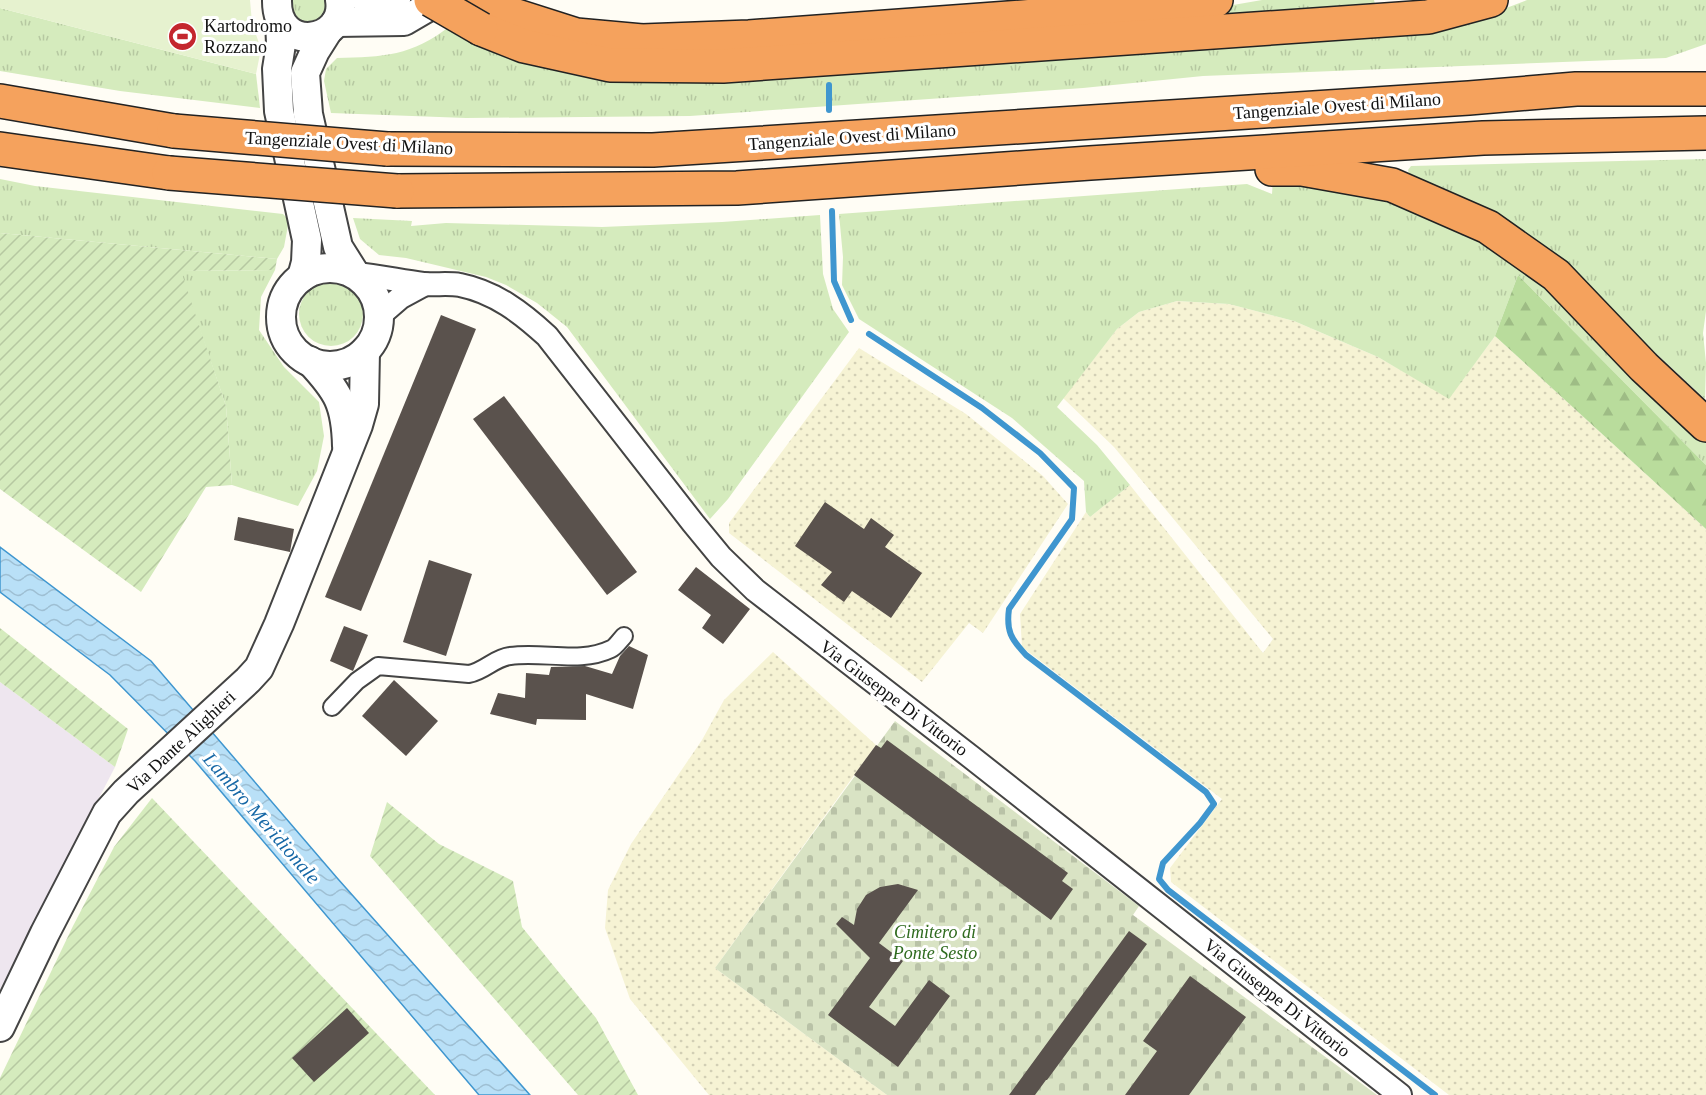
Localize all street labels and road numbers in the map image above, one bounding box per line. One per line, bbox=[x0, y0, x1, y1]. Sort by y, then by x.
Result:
street label: Tangenziale Ovest di Milano bbox=[1232, 89, 1442, 123]
street label: Tangenziale Ovest di Milano bbox=[747, 120, 957, 154]
street label: Tangenziale Ovest di Milano bbox=[245, 128, 453, 158]
street label: Via Giuseppe Di Vittorio bbox=[816, 636, 972, 760]
street label: Via Dante Alighieri bbox=[123, 687, 239, 797]
street label: Via Giuseppe Di Vittorio bbox=[1200, 935, 1354, 1061]

